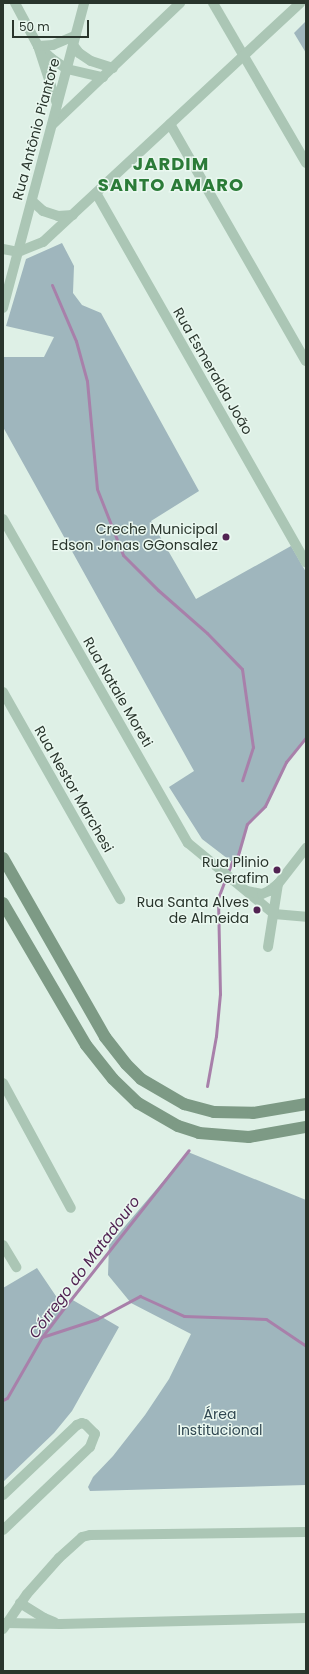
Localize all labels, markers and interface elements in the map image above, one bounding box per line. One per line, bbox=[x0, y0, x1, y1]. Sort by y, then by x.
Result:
scale bar bbox=[14, 12, 91, 38]
text: 50 m bbox=[19, 18, 50, 35]
street label: Rua Antônio Piantore bbox=[9, 56, 63, 202]
district label: JARDIM SANTO AMARO bbox=[98, 154, 244, 196]
street label: Rua Esmeralda João bbox=[170, 305, 256, 437]
place label: Creche Municipal Edson Jonas GGonsalez bbox=[52, 521, 218, 554]
marker: Creche Municipal Edson Jonas GGonsalez bbox=[221, 532, 231, 542]
street label: Rua Natale Moreti bbox=[80, 634, 156, 750]
street label: Rua Nestor Marchesi bbox=[31, 723, 117, 855]
place label: Rua Plinio Serafim bbox=[202, 854, 269, 886]
marker: Rua Plinio Serafim bbox=[272, 865, 282, 875]
place label: Rua Santa Alves de Almeida bbox=[137, 894, 249, 926]
marker: Rua Santa Alves de Almeida bbox=[252, 905, 262, 915]
water label: Córrego do Matadouro bbox=[25, 1192, 143, 1342]
park label: Área Institucional bbox=[177, 1406, 263, 1438]

